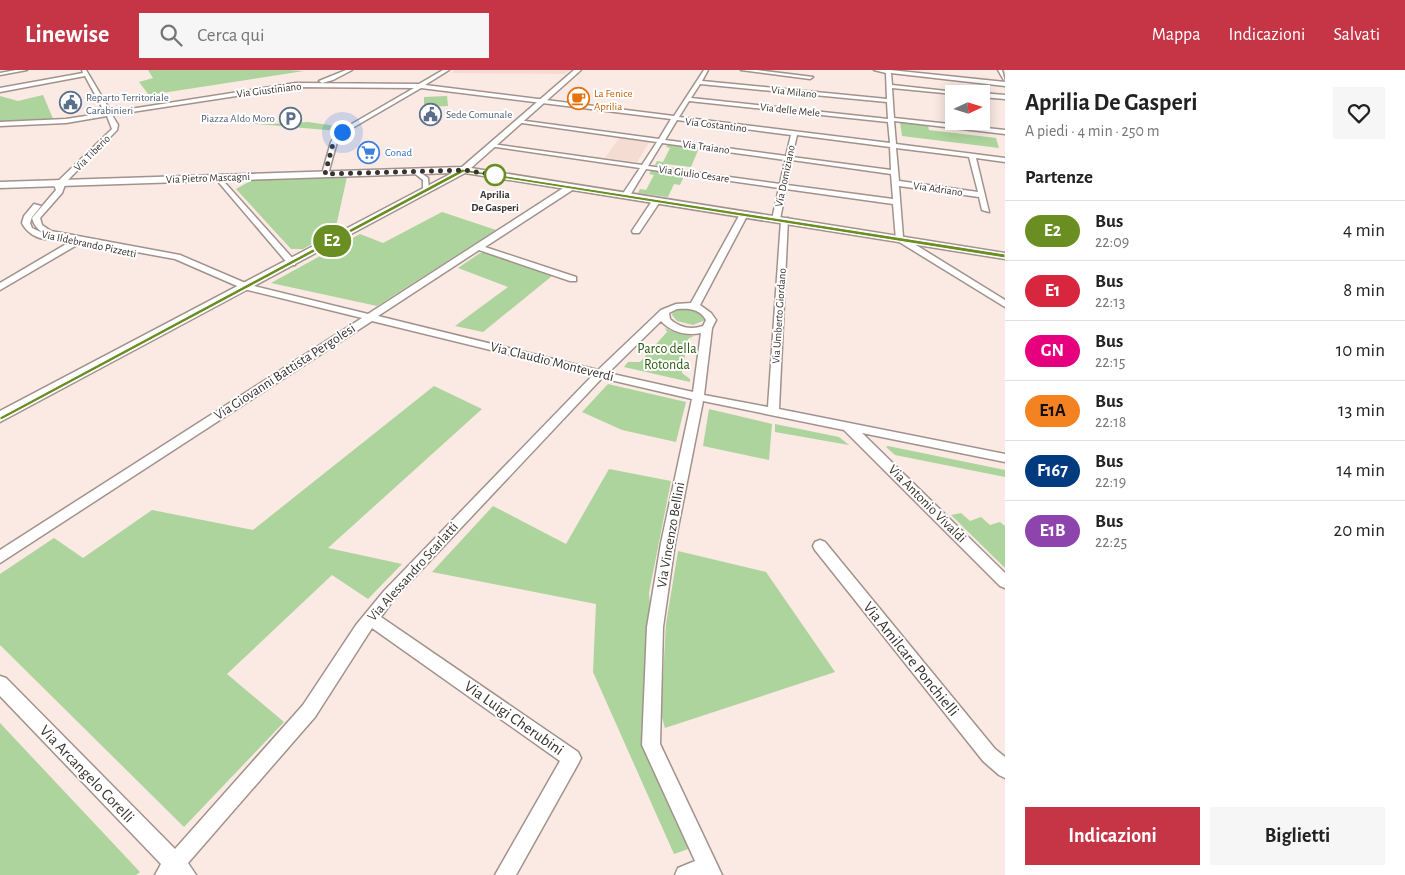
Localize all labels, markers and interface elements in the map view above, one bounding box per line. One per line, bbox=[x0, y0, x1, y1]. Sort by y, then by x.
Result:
search box bbox=[139, 13, 489, 58]
icon: search bbox=[157, 21, 185, 49]
text: Linewise bbox=[25, 23, 109, 47]
text: Cerca qui bbox=[197, 26, 265, 45]
text: Mappa bbox=[1152, 26, 1201, 44]
text: Indicazioni bbox=[1229, 26, 1305, 44]
text: Salvati bbox=[1333, 26, 1380, 44]
street label: Via Giustiniano bbox=[236, 81, 302, 99]
street label: Via Milano bbox=[771, 84, 817, 100]
north arrow bbox=[945, 85, 990, 130]
map controls bbox=[945, 85, 990, 130]
cafe icon: La Fenice Aprilia bbox=[566, 87, 590, 111]
button: heart bbox=[1333, 87, 1385, 139]
place label: La Fenice Aprilia bbox=[594, 88, 633, 112]
public building icon: Reparto Territoriale Carabinieri bbox=[58, 91, 82, 115]
text: Aprilia De Gasperi bbox=[1025, 91, 1197, 115]
place label: Reparto Territoriale Carabinieri bbox=[86, 92, 169, 116]
street label: Via delle Mele bbox=[760, 101, 820, 119]
public building icon: Sede Comunale bbox=[418, 102, 442, 126]
parking icon: Piazza Aldo Moro bbox=[279, 106, 303, 130]
place label: Sede Comunale bbox=[446, 109, 512, 120]
place label: Piazza Aldo Moro bbox=[201, 113, 275, 124]
street label: Via Costantino bbox=[684, 116, 748, 134]
your location bbox=[330, 120, 355, 145]
text: A piedi · 4 min · 250 m bbox=[1025, 123, 1159, 139]
street label: Via Tiberio bbox=[72, 133, 112, 173]
street label: Via Traiano bbox=[682, 138, 730, 156]
supermarket icon: Conad bbox=[357, 140, 381, 164]
street label: Via Domiziano bbox=[773, 144, 797, 208]
place label: Conad bbox=[385, 147, 413, 158]
marker: Aprilia De Gasperi bbox=[484, 164, 506, 186]
street label: Via Giulio Cesare bbox=[658, 164, 730, 184]
text: Partenze bbox=[1025, 168, 1093, 187]
street label: Via Pietro Mascagni bbox=[166, 171, 250, 185]
street label: Via Adriano bbox=[913, 180, 963, 198]
place label: Aprilia De Gasperi bbox=[471, 189, 519, 213]
text: Bus bbox=[1095, 212, 1123, 231]
text: 4 min bbox=[1343, 221, 1385, 240]
text: E2 bbox=[1044, 222, 1061, 240]
line badge: E2 bbox=[310, 225, 354, 257]
street label: Via Ildebrando Pizzetti bbox=[41, 229, 137, 259]
text: E2 bbox=[323, 232, 341, 250]
text: 22:09 bbox=[1095, 234, 1129, 250]
street label: Via Umberto Giordano bbox=[770, 268, 788, 364]
text: Bus bbox=[1095, 272, 1123, 291]
text: 8 min bbox=[1343, 281, 1385, 300]
text: E1 bbox=[1045, 282, 1060, 300]
text: 22:13 bbox=[1095, 294, 1125, 310]
street label: Via Giovanni Battista Pergolesi bbox=[212, 321, 358, 423]
text: Bus bbox=[1095, 332, 1123, 351]
street label: Via Claudio Monteverdi bbox=[489, 340, 615, 384]
text: 10 min bbox=[1336, 341, 1385, 360]
park label: Parco della Rotonda bbox=[637, 342, 697, 372]
text: GN bbox=[1041, 342, 1064, 360]
text: 22:15 bbox=[1095, 354, 1125, 370]
text: Bus bbox=[1095, 392, 1123, 411]
text: 13 min bbox=[1338, 401, 1385, 420]
text: E1A bbox=[1039, 402, 1066, 420]
text: 22:18 bbox=[1095, 414, 1126, 430]
text: Bus bbox=[1095, 452, 1123, 471]
text: 14 min bbox=[1337, 461, 1385, 480]
street label: Via Antonio Vivaldi bbox=[885, 462, 969, 546]
text: F167 bbox=[1037, 462, 1068, 480]
text: 22:19 bbox=[1095, 474, 1126, 490]
street label: Via Vincenzo Bellini bbox=[655, 481, 687, 589]
text: Bus bbox=[1095, 512, 1123, 531]
street label: Via Alessandro Scarlatti bbox=[365, 520, 461, 624]
text: 20 min bbox=[1334, 521, 1385, 540]
text: E1B bbox=[1039, 522, 1066, 540]
text: 22:25 bbox=[1095, 534, 1127, 550]
street label: Via Amilcare Ponchielli bbox=[860, 599, 962, 719]
street label: Via Luigi Cherubini bbox=[461, 678, 567, 758]
street label: Via Arcangelo Corelli bbox=[37, 722, 137, 826]
button: Indicazioni bbox=[1025, 807, 1200, 865]
button: Biglietti bbox=[1210, 807, 1385, 865]

